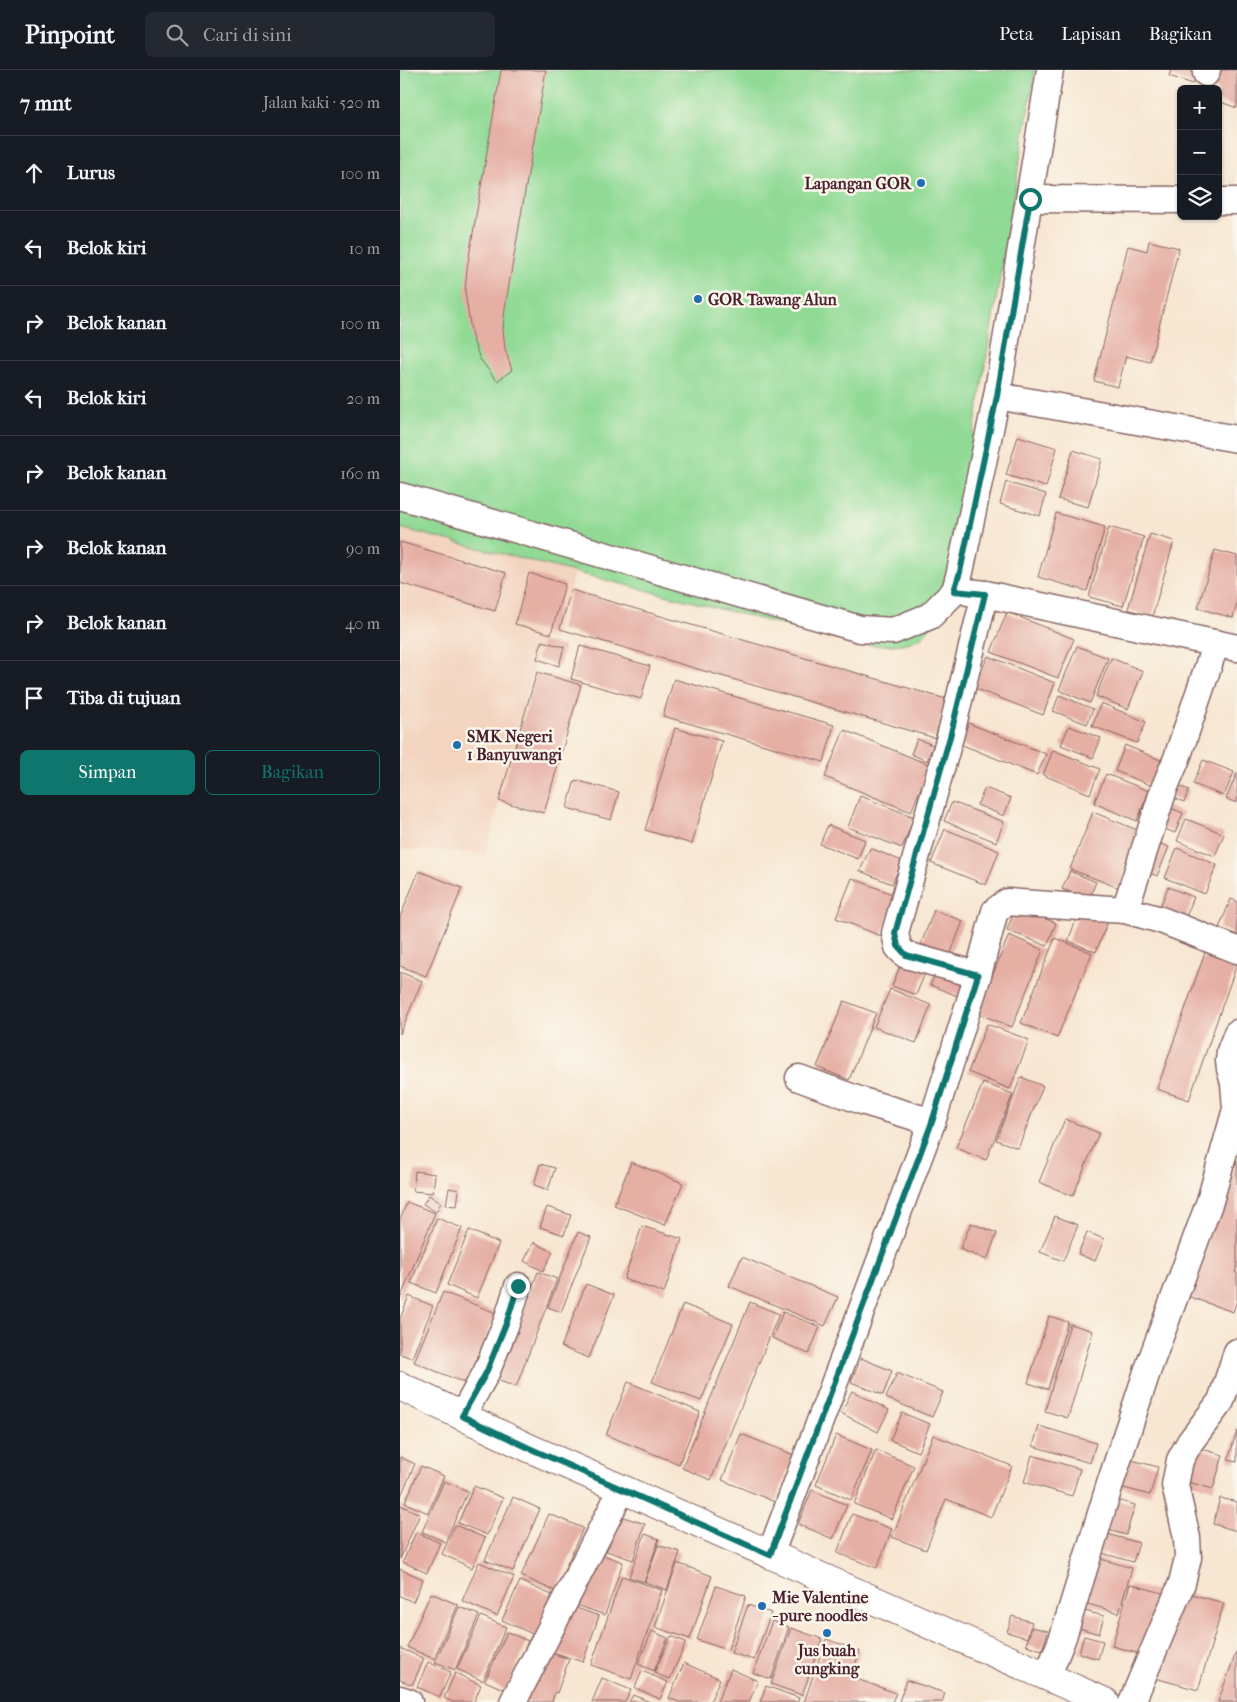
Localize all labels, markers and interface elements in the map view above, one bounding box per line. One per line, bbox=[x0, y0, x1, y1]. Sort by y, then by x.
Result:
search box bbox=[145, 12, 495, 57]
text: Pinpoint bbox=[25, 21, 115, 49]
icon: search bbox=[163, 21, 191, 49]
text: Cari di sini bbox=[203, 24, 292, 46]
text: Peta bbox=[999, 24, 1033, 45]
text: Lapisan bbox=[1061, 24, 1121, 45]
text: Bagikan bbox=[1149, 24, 1212, 45]
map controls bbox=[1177, 85, 1222, 220]
button: + bbox=[1177, 85, 1222, 130]
text: 7 mnt bbox=[20, 91, 72, 115]
text: Jalan kaki · 520 m bbox=[263, 93, 380, 112]
button: − bbox=[1177, 130, 1222, 175]
icon: ahead bbox=[20, 159, 48, 187]
text: Lurus bbox=[67, 162, 115, 184]
text: 100 m bbox=[340, 164, 380, 183]
place label: Lapangan GOR bbox=[804, 174, 912, 194]
button: layers bbox=[1177, 175, 1222, 220]
marker: Lapangan GOR bbox=[915, 177, 927, 189]
route start bbox=[1019, 188, 1042, 211]
icon: left bbox=[20, 234, 48, 262]
text: Belok kiri bbox=[67, 237, 146, 259]
text: 10 m bbox=[349, 239, 380, 258]
place label: GOR Tawang Alun bbox=[708, 290, 838, 310]
marker: GOR Tawang Alun bbox=[692, 293, 704, 305]
icon: right bbox=[20, 309, 48, 337]
text: Belok kanan bbox=[67, 312, 167, 334]
text: 100 m bbox=[340, 314, 380, 333]
icon: left bbox=[20, 384, 48, 412]
text: Belok kiri bbox=[67, 387, 146, 409]
text: 20 m bbox=[346, 389, 380, 408]
icon: right bbox=[20, 459, 48, 487]
text: Belok kanan bbox=[67, 462, 167, 484]
text: 160 m bbox=[340, 464, 380, 483]
icon: right bbox=[20, 534, 48, 562]
text: Belok kanan bbox=[67, 537, 167, 559]
text: 90 m bbox=[346, 539, 380, 558]
icon: right bbox=[20, 609, 48, 637]
text: Belok kanan bbox=[67, 612, 167, 634]
text: 40 m bbox=[345, 614, 380, 633]
icon: arrive bbox=[20, 684, 48, 712]
text: Tiba di tujuan bbox=[67, 687, 181, 709]
place label: SMK Negeri 1 Banyuwangi bbox=[467, 727, 562, 765]
marker: SMK Negeri 1 Banyuwangi bbox=[451, 739, 463, 751]
button: Simpan bbox=[20, 750, 195, 795]
button: Bagikan bbox=[205, 750, 380, 795]
route end bbox=[507, 1275, 530, 1298]
place label: Mie Valentine - pure noodles bbox=[771, 1588, 868, 1626]
marker: Mie Valentine - pure noodles bbox=[756, 1600, 768, 1612]
marker: Jus buah cungking bbox=[821, 1627, 833, 1639]
place label: Jus buah cungking bbox=[795, 1641, 860, 1679]

